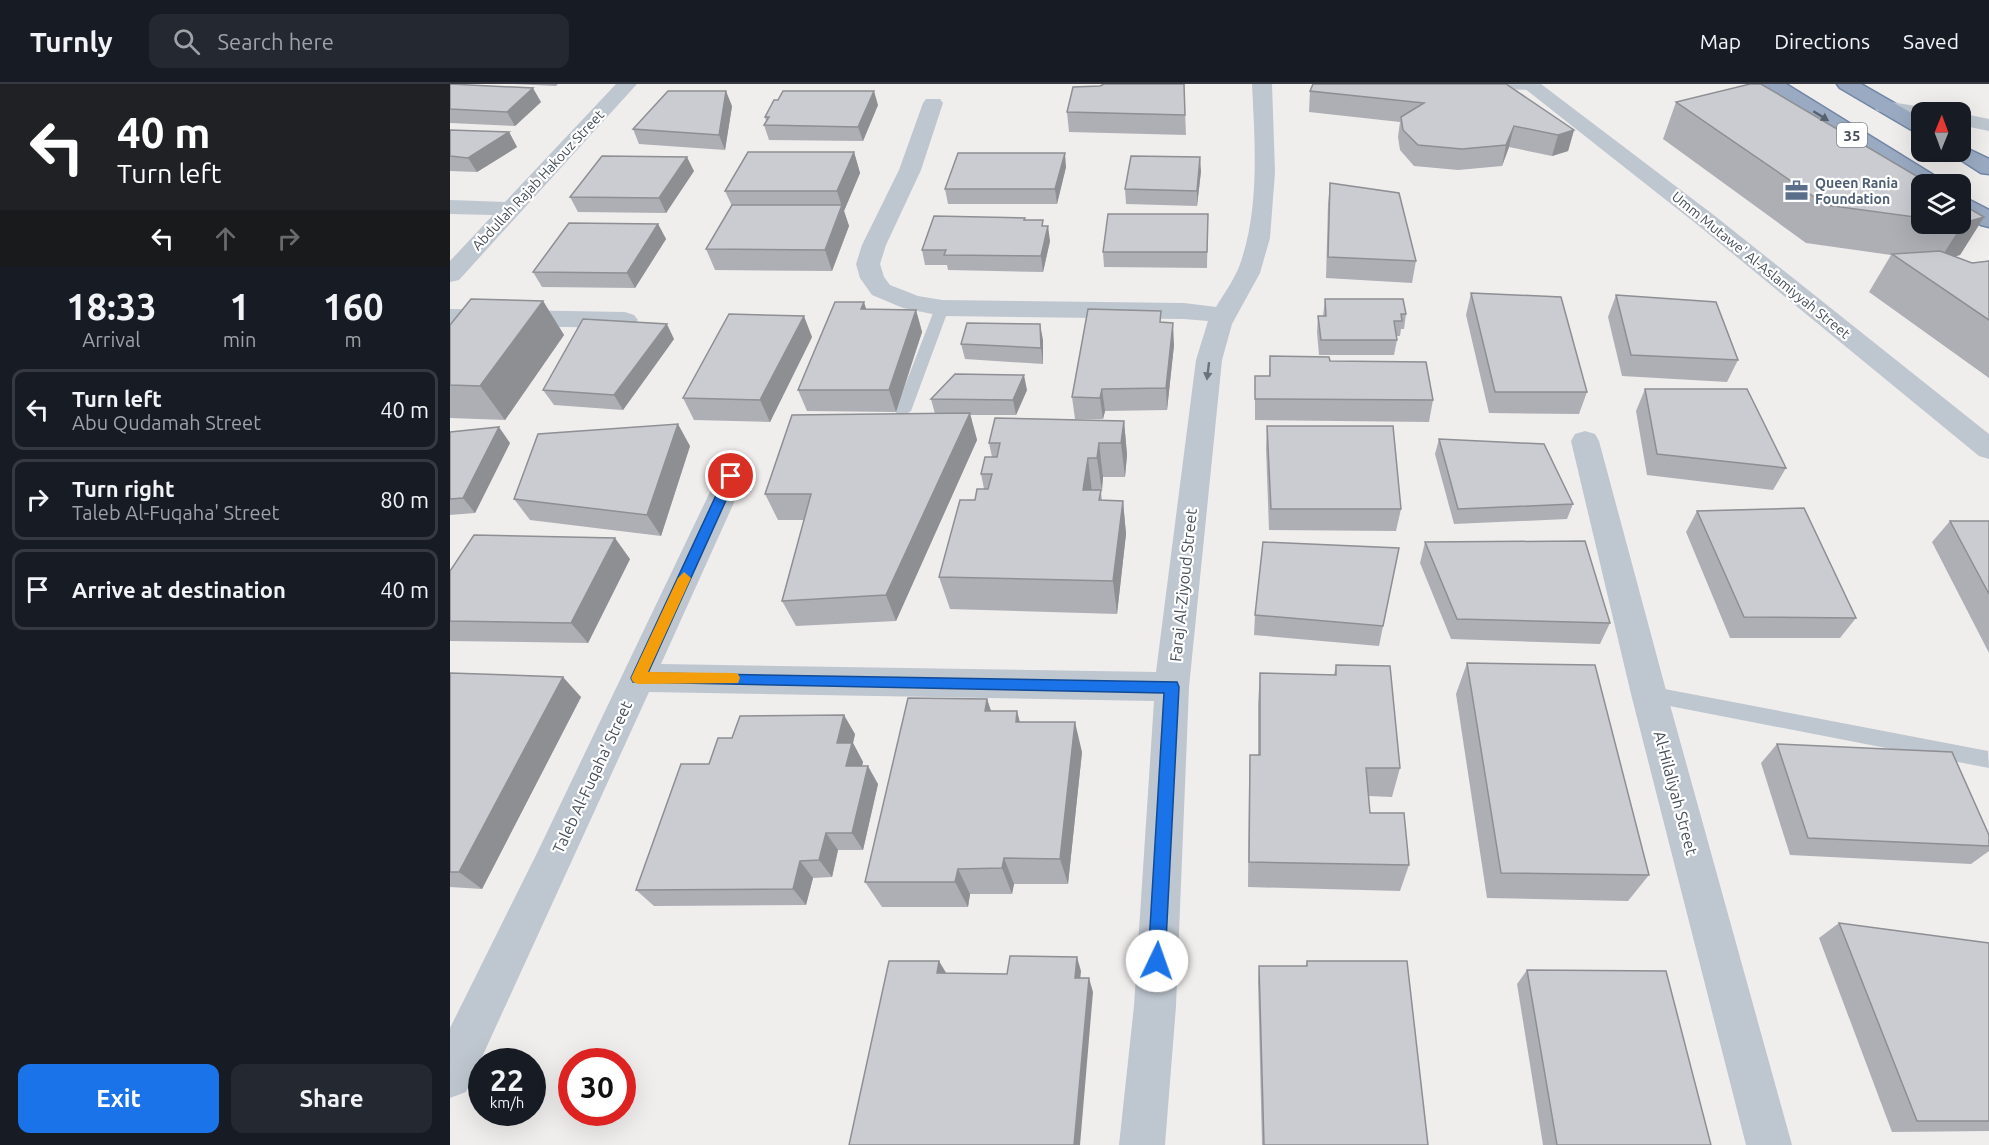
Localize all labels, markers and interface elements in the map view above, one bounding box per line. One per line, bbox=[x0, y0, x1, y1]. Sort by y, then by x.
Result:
search box bbox=[149, 14, 569, 68]
icon: search bbox=[170, 25, 203, 58]
text: Turnly bbox=[30, 26, 113, 57]
text: Search here bbox=[218, 29, 334, 54]
text: Map bbox=[1700, 29, 1741, 53]
text: Directions bbox=[1774, 29, 1870, 53]
text: Saved bbox=[1903, 29, 1959, 53]
north arrow bbox=[1911, 102, 1971, 162]
map controls bbox=[1911, 102, 1971, 234]
street label: Abdullah Rajab Hakouz Street bbox=[469, 106, 608, 253]
icon: left bbox=[18, 108, 96, 186]
text: 40 m bbox=[117, 109, 211, 156]
one-way arrow bbox=[1813, 110, 1829, 121]
road number: 35 bbox=[1837, 123, 1867, 147]
text: Turn left bbox=[117, 158, 221, 188]
button: layers bbox=[1911, 174, 1971, 234]
place label: Queen Rania Foundation bbox=[1815, 175, 1898, 207]
office icon: Queen Rania Foundation bbox=[1784, 178, 1810, 204]
street label: Umm Mutawe' Al-Aslamiyyah Street bbox=[1669, 188, 1854, 342]
icon: left bbox=[146, 222, 179, 255]
icon: ahead bbox=[209, 222, 242, 255]
icon: right bbox=[272, 222, 305, 255]
text: 18:33 bbox=[66, 286, 156, 327]
text: 1 bbox=[229, 286, 250, 327]
text: 160 bbox=[323, 286, 384, 327]
text: Arrival bbox=[82, 328, 141, 351]
text: min bbox=[223, 328, 256, 351]
text: m bbox=[345, 328, 362, 351]
one-way arrow bbox=[1203, 361, 1212, 380]
text: Turn left bbox=[72, 386, 162, 411]
icon: left bbox=[21, 393, 54, 426]
text: 40 m bbox=[380, 397, 429, 422]
text: Abu Qudamah Street bbox=[72, 411, 261, 434]
pin bbox=[705, 450, 756, 501]
icon: arrive bbox=[714, 459, 747, 492]
text: Turn right bbox=[72, 476, 174, 501]
icon: right bbox=[21, 483, 54, 516]
text: 80 m bbox=[380, 487, 429, 512]
text: Taleb Al-Fuqaha' Street bbox=[72, 501, 279, 524]
street label: Faraj Al-Ziyoud Street bbox=[1166, 507, 1200, 663]
icon: arrive bbox=[21, 573, 54, 606]
text: Arrive at destination bbox=[72, 577, 286, 602]
text: 40 m bbox=[380, 577, 429, 602]
street label: Taleb Al-Fuqaha' Street bbox=[549, 697, 636, 856]
street label: Al-Hilaliyah Street bbox=[1651, 729, 1701, 858]
position arrow bbox=[1125, 929, 1189, 993]
speed limit sign: 30 bbox=[558, 1048, 636, 1126]
text: 22 bbox=[490, 1063, 524, 1097]
button: Exit bbox=[18, 1064, 219, 1133]
button: Share bbox=[231, 1064, 432, 1133]
text: km/h bbox=[490, 1094, 524, 1111]

